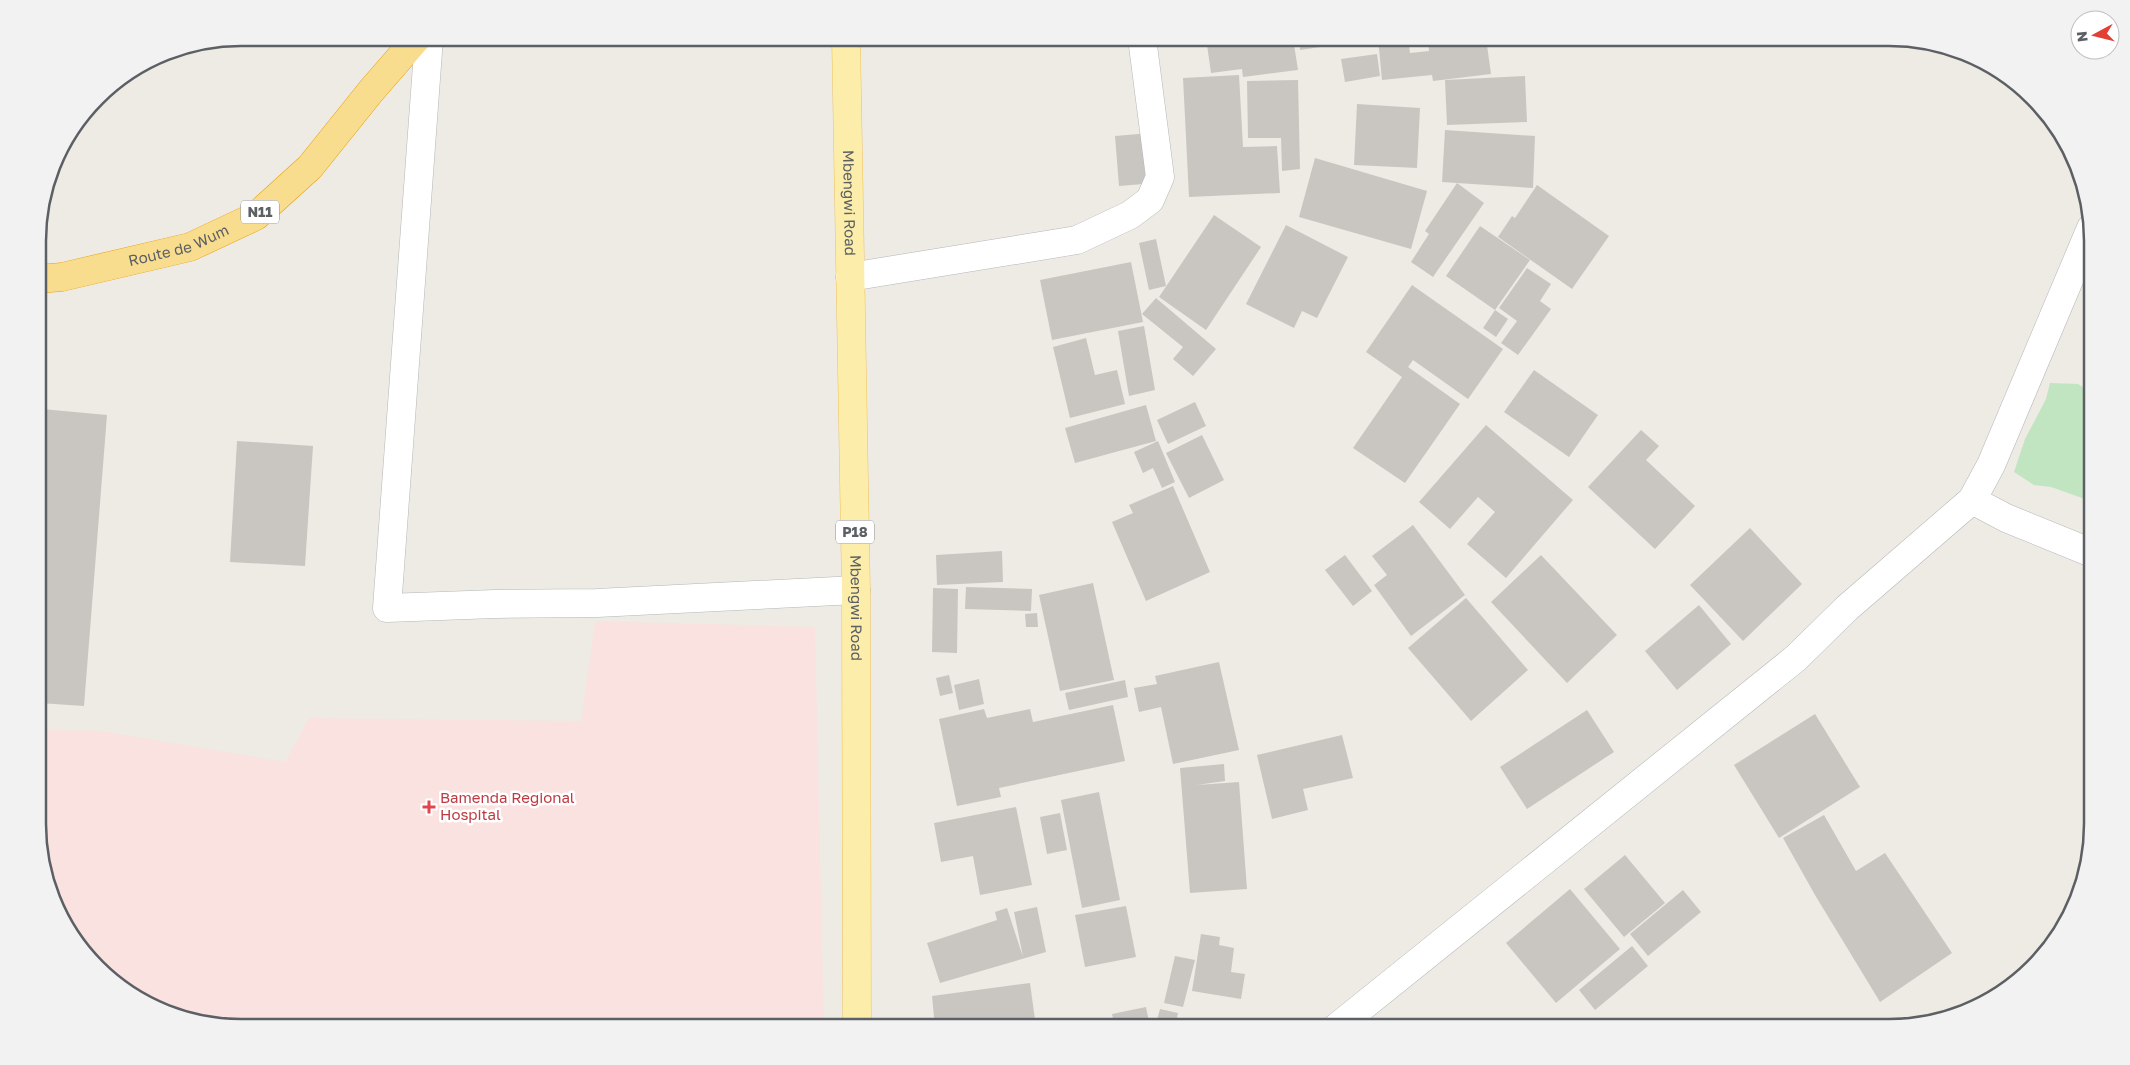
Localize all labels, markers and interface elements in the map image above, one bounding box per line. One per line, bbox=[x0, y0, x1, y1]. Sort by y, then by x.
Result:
north arrow bbox=[2070, 10, 2120, 60]
text: N bbox=[2073, 30, 2091, 43]
street label: Mbengwi Road bbox=[840, 150, 860, 256]
road number: N11 bbox=[241, 200, 279, 223]
street label: Route de Wum bbox=[126, 220, 231, 269]
road number: P18 bbox=[836, 520, 874, 544]
street label: Mbengwi Road bbox=[847, 555, 866, 661]
place label: Bamenda Regional Hospital bbox=[440, 788, 575, 823]
marker: Bamenda Regional Hospital bbox=[422, 800, 436, 814]

